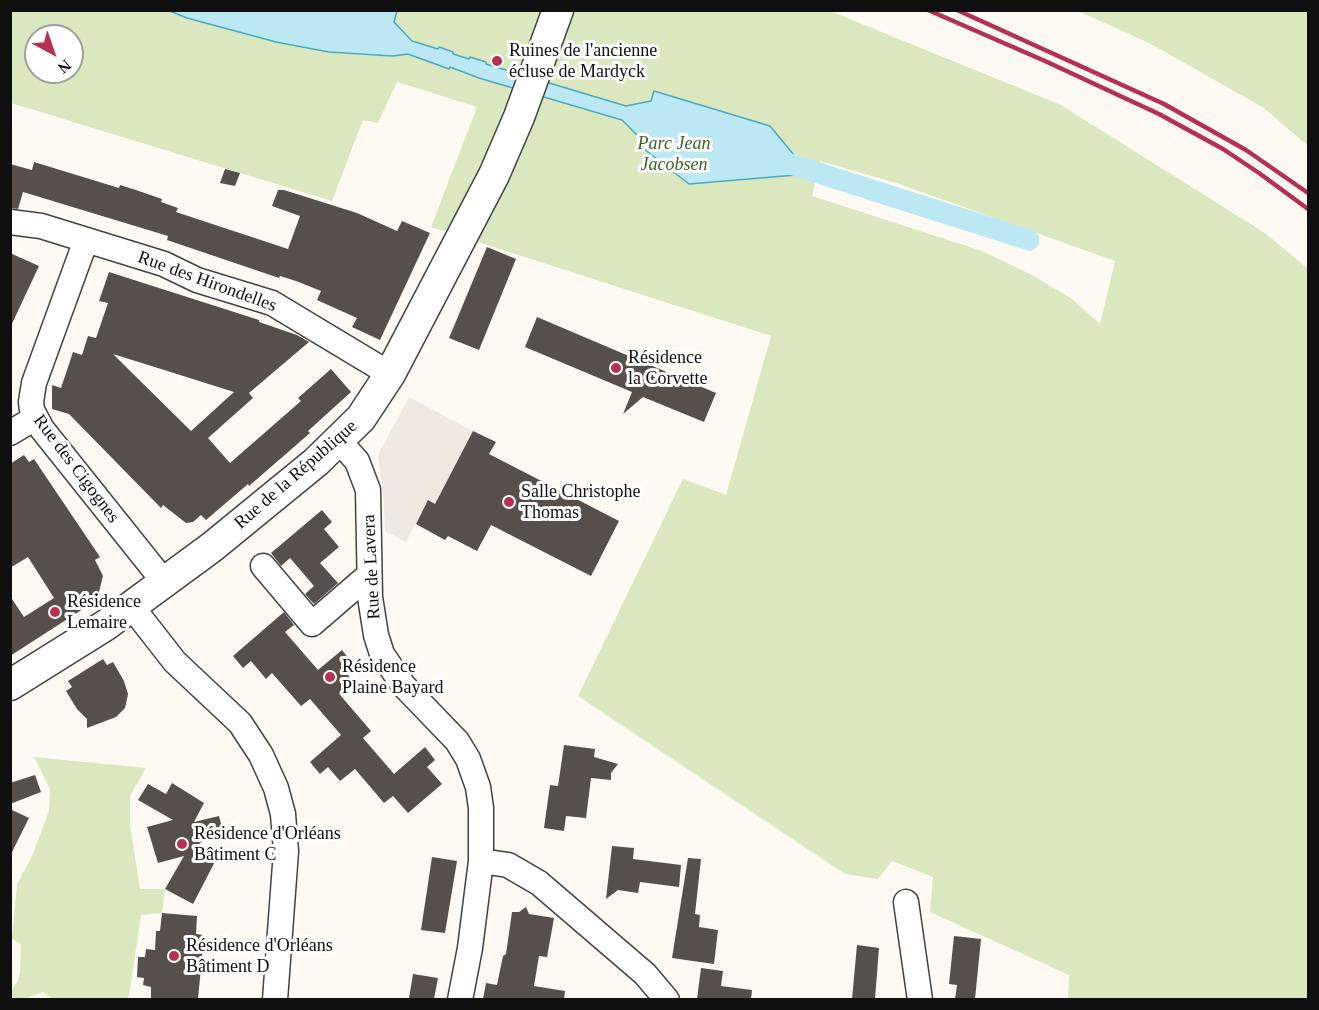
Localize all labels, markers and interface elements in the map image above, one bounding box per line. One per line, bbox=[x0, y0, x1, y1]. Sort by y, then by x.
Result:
north arrow bbox=[24, 24, 84, 84]
place label: Ruines de l'ancienne écluse de Mardyck bbox=[509, 40, 657, 82]
marker: Ruines de l'ancienne écluse de Mardyck bbox=[490, 54, 504, 68]
text: N bbox=[55, 56, 74, 77]
park label: Parc Jean Jacobsen bbox=[638, 133, 710, 176]
street label: Rue des Hirondelles bbox=[135, 247, 279, 317]
place label: Résidence la Corvette bbox=[628, 347, 707, 389]
marker: Résidence la Corvette bbox=[609, 361, 623, 375]
street label: Rue des Cigognes bbox=[28, 411, 124, 527]
street label: Rue de la République bbox=[230, 416, 362, 534]
place label: Salle Christophe Thomas bbox=[521, 481, 640, 524]
marker: Salle Christophe Thomas bbox=[502, 495, 516, 509]
street label: Rue de Lavera bbox=[358, 514, 386, 620]
place label: Résidence Lemaire bbox=[67, 591, 141, 634]
marker: Résidence Lemaire bbox=[48, 605, 62, 619]
place label: Résidence Plaine Bayard bbox=[342, 656, 443, 698]
marker: Résidence Plaine Bayard bbox=[323, 670, 337, 684]
place label: Résidence d'Orléans Bâtiment C bbox=[194, 823, 341, 866]
marker: Résidence d'Orléans Bâtiment C bbox=[175, 837, 189, 851]
place label: Résidence d'Orléans Bâtiment D bbox=[186, 935, 333, 978]
marker: Résidence d'Orléans Bâtiment D bbox=[167, 949, 181, 963]

